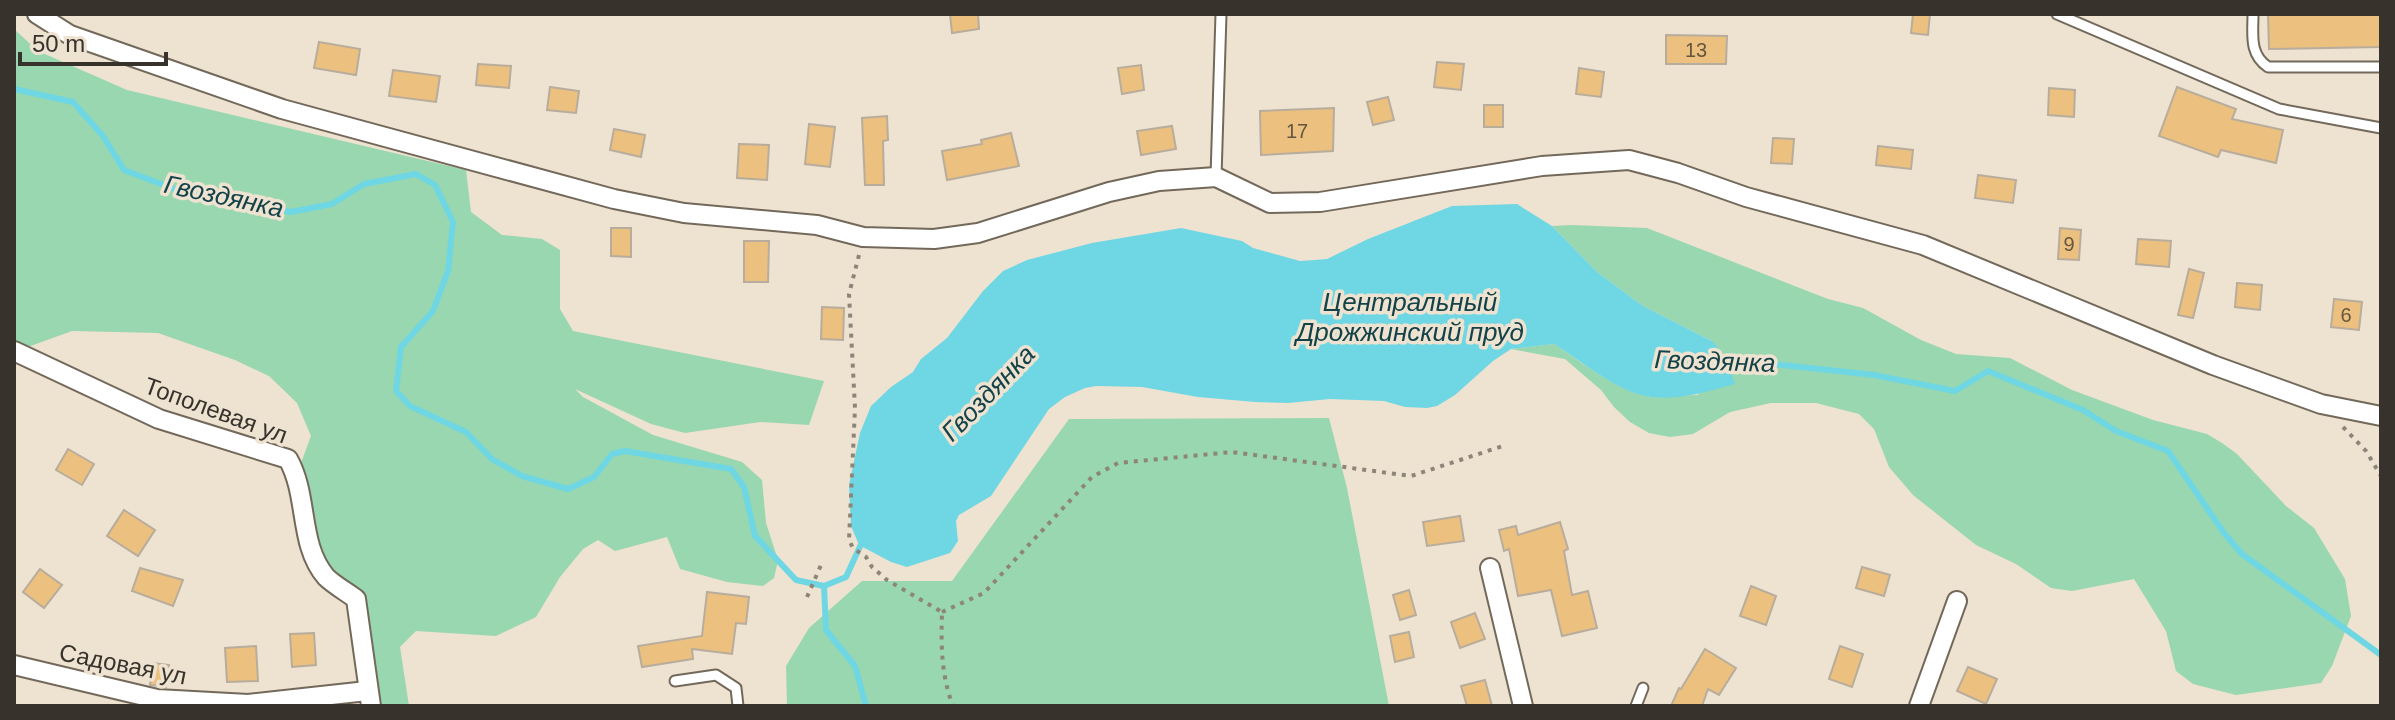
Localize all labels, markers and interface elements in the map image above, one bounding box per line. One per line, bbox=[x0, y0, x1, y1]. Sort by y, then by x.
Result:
scale bar bbox=[20, 16, 166, 66]
text: 50 m bbox=[32, 30, 85, 57]
house number: 13 bbox=[1685, 39, 1707, 61]
house number: 17 bbox=[1286, 120, 1308, 142]
water label: Гвоздянка bbox=[162, 169, 286, 223]
house number: 9 bbox=[2063, 233, 2075, 255]
water label: Центральный Дрожжинский пруд bbox=[1293, 287, 1524, 347]
house number: 6 bbox=[2340, 304, 2352, 326]
water label: Гвоздянка bbox=[935, 339, 1041, 447]
water label: Гвоздянка bbox=[1654, 344, 1776, 378]
street label: Тополевая ул bbox=[141, 372, 291, 448]
street label: Садовая ул bbox=[57, 638, 189, 690]

